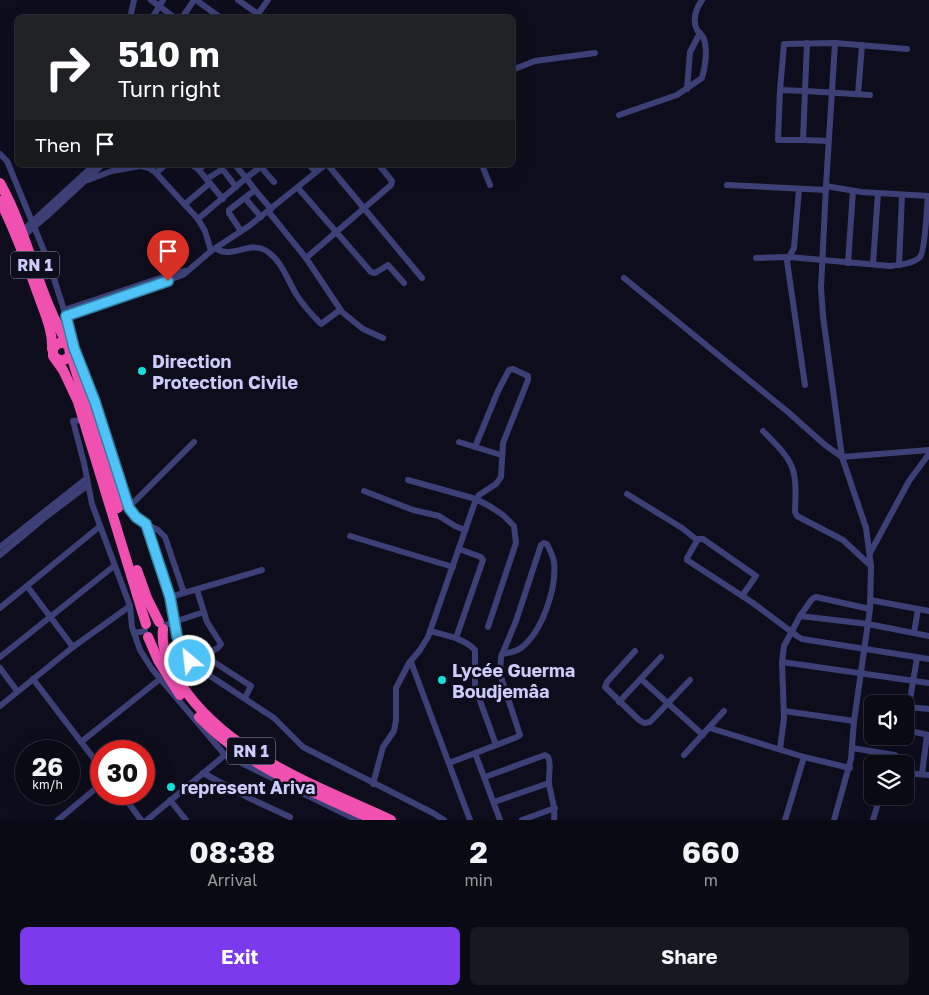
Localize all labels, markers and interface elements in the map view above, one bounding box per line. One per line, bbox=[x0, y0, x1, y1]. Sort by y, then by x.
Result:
text: 510 m bbox=[118, 33, 220, 75]
icon: right bbox=[35, 35, 100, 100]
text: Turn right bbox=[118, 75, 221, 102]
icon: arrive bbox=[91, 130, 119, 158]
text: Then bbox=[35, 133, 81, 156]
pin bbox=[147, 230, 189, 281]
icon: arrive bbox=[154, 237, 182, 265]
road number: RN 1 bbox=[11, 252, 59, 278]
place label: Direction Protection Civile bbox=[152, 350, 298, 393]
marker: Direction Protection Civile bbox=[136, 365, 148, 377]
position arrow bbox=[163, 634, 215, 686]
place label: Lycée Guerma Boudjemâa bbox=[452, 659, 575, 702]
marker: Lycée Guerma Boudjemâa bbox=[436, 674, 448, 686]
map controls bbox=[864, 695, 914, 805]
button: sound bbox=[864, 695, 914, 745]
road number: RN 1 bbox=[227, 738, 275, 764]
speed limit sign: 30 bbox=[90, 740, 155, 805]
text: 26 bbox=[32, 751, 63, 782]
button: layers bbox=[864, 755, 914, 805]
place label: represent Ariva bbox=[181, 776, 315, 798]
text: km/h bbox=[32, 777, 63, 792]
marker: represent Ariva bbox=[165, 781, 177, 793]
text: 08:38 bbox=[189, 834, 275, 870]
text: 2 bbox=[469, 834, 488, 870]
text: 660 bbox=[682, 834, 740, 870]
text: Arrival bbox=[207, 870, 257, 890]
text: min bbox=[464, 870, 493, 890]
text: m bbox=[704, 870, 718, 890]
button: Exit bbox=[20, 927, 460, 985]
button: Share bbox=[470, 927, 909, 985]

